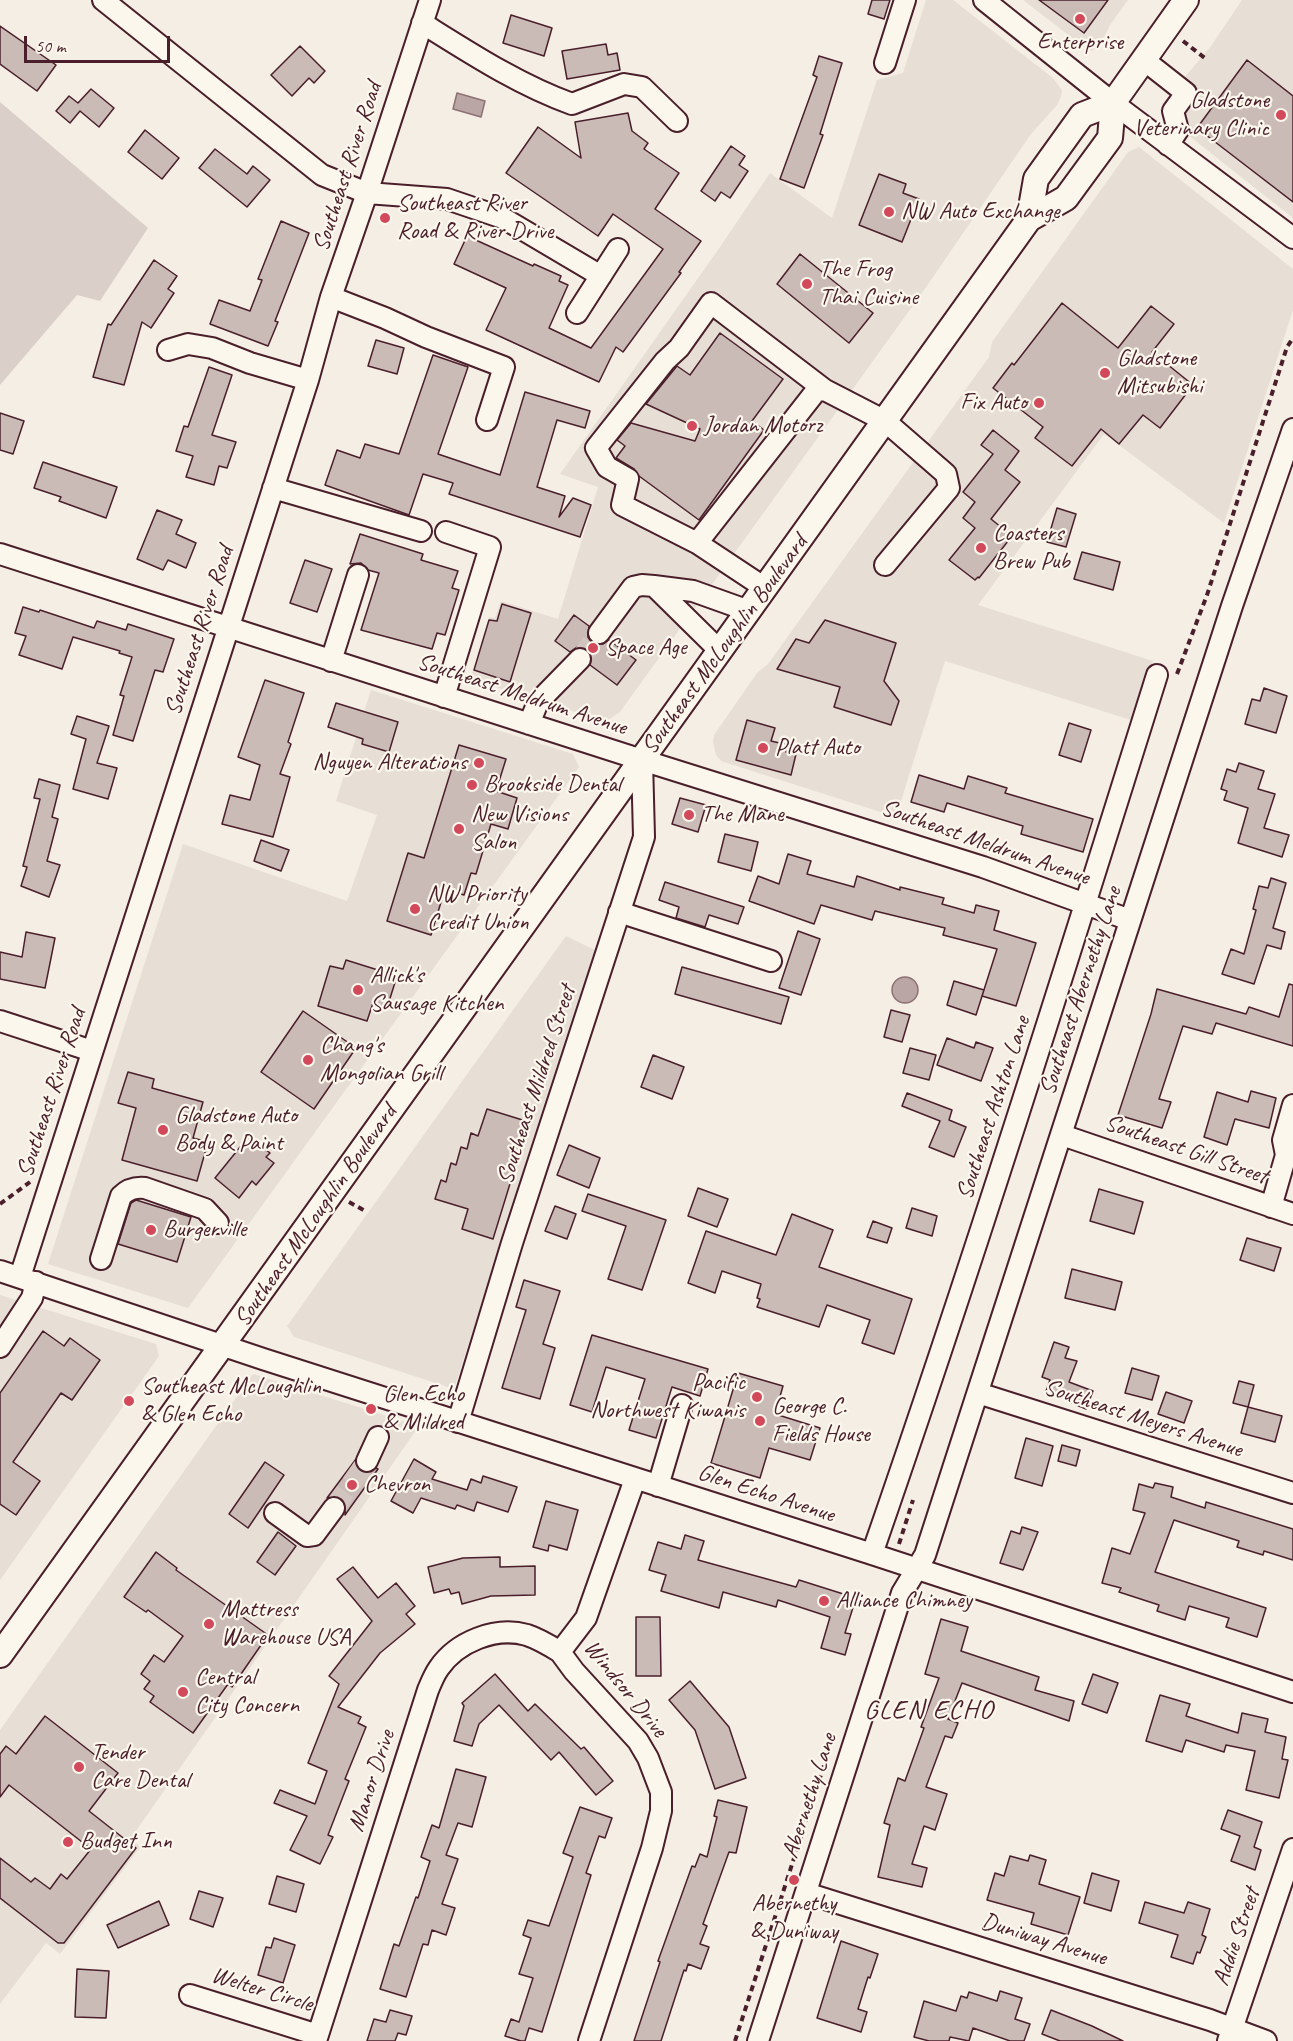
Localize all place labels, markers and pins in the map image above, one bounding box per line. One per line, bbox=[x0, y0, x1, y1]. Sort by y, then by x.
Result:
marker: Enterprise bbox=[1073, 12, 1087, 26]
place label: Enterprise bbox=[1037, 29, 1123, 57]
place label: Gladstone Veterinary Clinic bbox=[1133, 87, 1269, 143]
marker: Gladstone Veterinary Clinic bbox=[1274, 108, 1288, 122]
place label: Southeast River Road & River Drive bbox=[397, 190, 553, 246]
place label: NW Auto Exchange bbox=[901, 198, 1059, 226]
marker: NW Auto Exchange bbox=[882, 205, 896, 219]
marker: Southeast River Road & River Drive bbox=[378, 211, 392, 225]
place label: The Frog Thai Cuisine bbox=[819, 256, 918, 312]
marker: The Frog Thai Cuisine bbox=[800, 277, 814, 291]
place label: Gladstone Mitsubishi bbox=[1117, 345, 1203, 401]
marker: Gladstone Mitsubishi bbox=[1098, 366, 1112, 380]
place label: Fix Auto bbox=[960, 389, 1027, 417]
marker: Fix Auto bbox=[1032, 396, 1046, 410]
place label: Jordan Motorz bbox=[704, 412, 822, 440]
marker: Jordan Motorz bbox=[685, 419, 699, 433]
place label: Coasters Brew Pub bbox=[993, 520, 1070, 576]
marker: Coasters Brew Pub bbox=[974, 541, 988, 555]
place label: Space Age bbox=[605, 634, 687, 662]
marker: Space Age bbox=[586, 641, 600, 655]
place label: Platt Auto bbox=[775, 734, 860, 762]
marker: Platt Auto bbox=[756, 741, 770, 755]
place label: Nguyen Alterations bbox=[312, 749, 467, 777]
marker: Nguyen Alterations bbox=[472, 756, 486, 770]
place label: Brookside Dental bbox=[484, 771, 621, 799]
marker: Brookside Dental bbox=[465, 778, 479, 792]
place label: New Visions Salon bbox=[471, 801, 568, 857]
place label: The Mane bbox=[701, 801, 784, 829]
marker: The Mane bbox=[682, 808, 696, 822]
marker: New Visions Salon bbox=[452, 822, 466, 836]
place label: NW Priority Credit Union bbox=[427, 881, 529, 937]
marker: NW Priority Credit Union bbox=[408, 902, 422, 916]
place label: Allick's Sausage Kitchen bbox=[370, 962, 503, 1018]
marker: Allick's Sausage Kitchen bbox=[351, 983, 365, 997]
place label: Chang's Mongolian Grill bbox=[320, 1032, 442, 1088]
marker: Chang's Mongolian Grill bbox=[301, 1053, 315, 1067]
place label: Gladstone Auto Body & Paint bbox=[175, 1102, 297, 1158]
marker: Gladstone Auto Body & Paint bbox=[156, 1123, 170, 1137]
place label: Burgerville bbox=[163, 1216, 246, 1244]
marker: Burgerville bbox=[144, 1223, 158, 1237]
place label: Pacific Northwest Kiwanis bbox=[590, 1369, 745, 1425]
place label: Southeast McLoughlin & Glen Echo bbox=[141, 1373, 321, 1429]
place label: Glen Echo & Mildred bbox=[383, 1381, 464, 1437]
marker: Pacific Northwest Kiwanis bbox=[750, 1390, 764, 1404]
place label: George C. Fields House bbox=[772, 1393, 870, 1449]
marker: Southeast McLoughlin & Glen Echo bbox=[122, 1394, 136, 1408]
marker: Glen Echo & Mildred bbox=[364, 1402, 378, 1416]
marker: George C. Fields House bbox=[753, 1414, 767, 1428]
place label: Chevron bbox=[364, 1471, 430, 1499]
marker: Chevron bbox=[345, 1478, 359, 1492]
place label: Alliance Chimney bbox=[836, 1587, 972, 1615]
marker: Alliance Chimney bbox=[817, 1594, 831, 1608]
place label: Mattress Warehouse USA bbox=[221, 1596, 351, 1652]
marker: Mattress Warehouse USA bbox=[202, 1617, 216, 1631]
place label: Central City Concern bbox=[195, 1664, 299, 1720]
marker: Central City Concern bbox=[176, 1685, 190, 1699]
place label: Tender Care Dental bbox=[91, 1739, 189, 1795]
marker: Tender Care Dental bbox=[72, 1760, 86, 1774]
place label: Budget Inn bbox=[80, 1828, 172, 1856]
marker: Budget Inn bbox=[61, 1835, 75, 1849]
marker: Abernethy & Duniway bbox=[787, 1873, 801, 1887]
place label: Abernethy & Duniway bbox=[750, 1890, 838, 1946]

